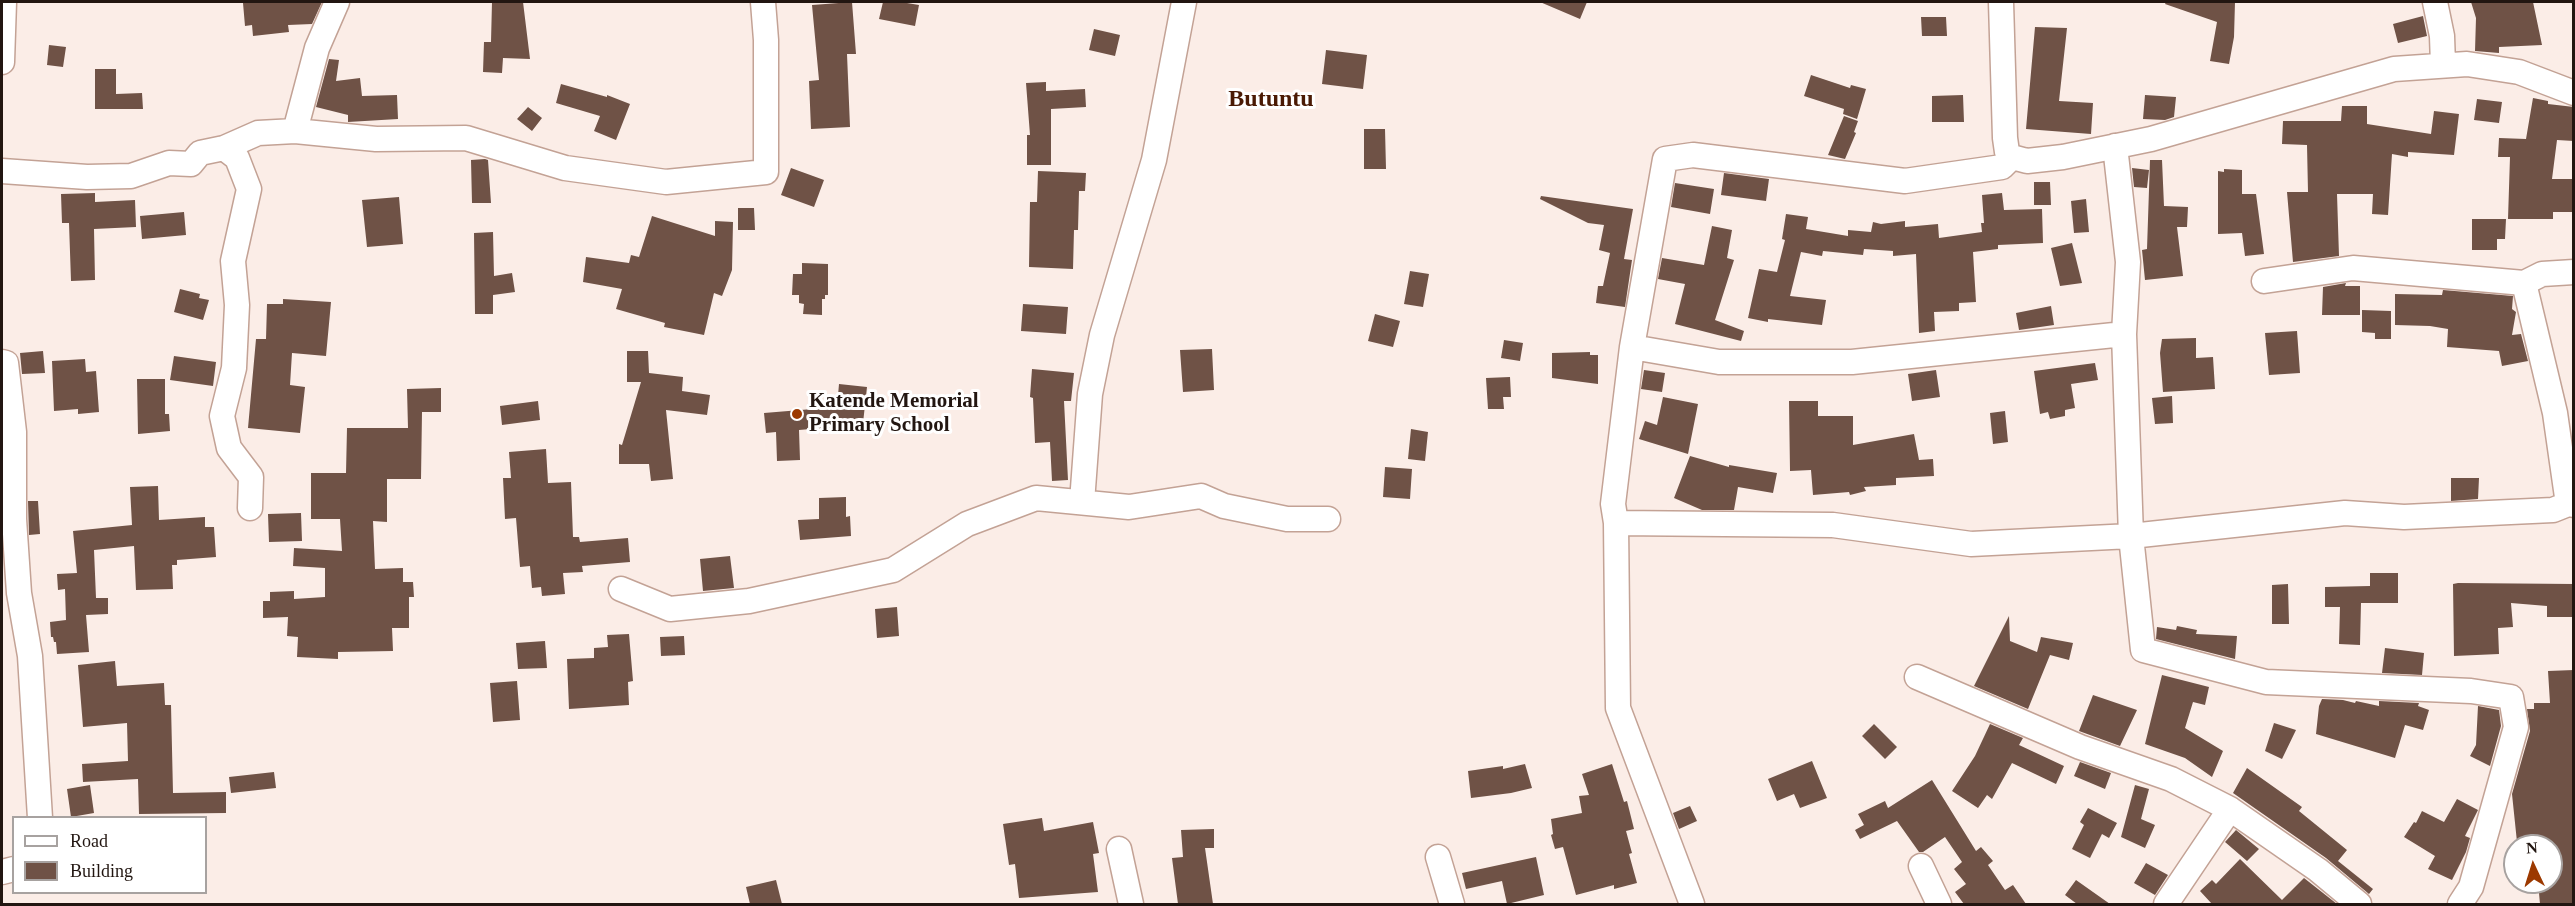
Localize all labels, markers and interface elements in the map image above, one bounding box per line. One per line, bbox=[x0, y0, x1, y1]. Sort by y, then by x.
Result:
district label: Butuntu bbox=[1228, 86, 1314, 114]
place label: Katende Memorial Primary School bbox=[809, 389, 979, 439]
marker: Katende Memorial Primary School bbox=[790, 407, 804, 421]
legend bbox=[12, 816, 207, 894]
text: Road bbox=[70, 831, 108, 851]
north arrow bbox=[2503, 834, 2563, 894]
text: N bbox=[2525, 839, 2538, 856]
text: Building bbox=[70, 861, 133, 881]

